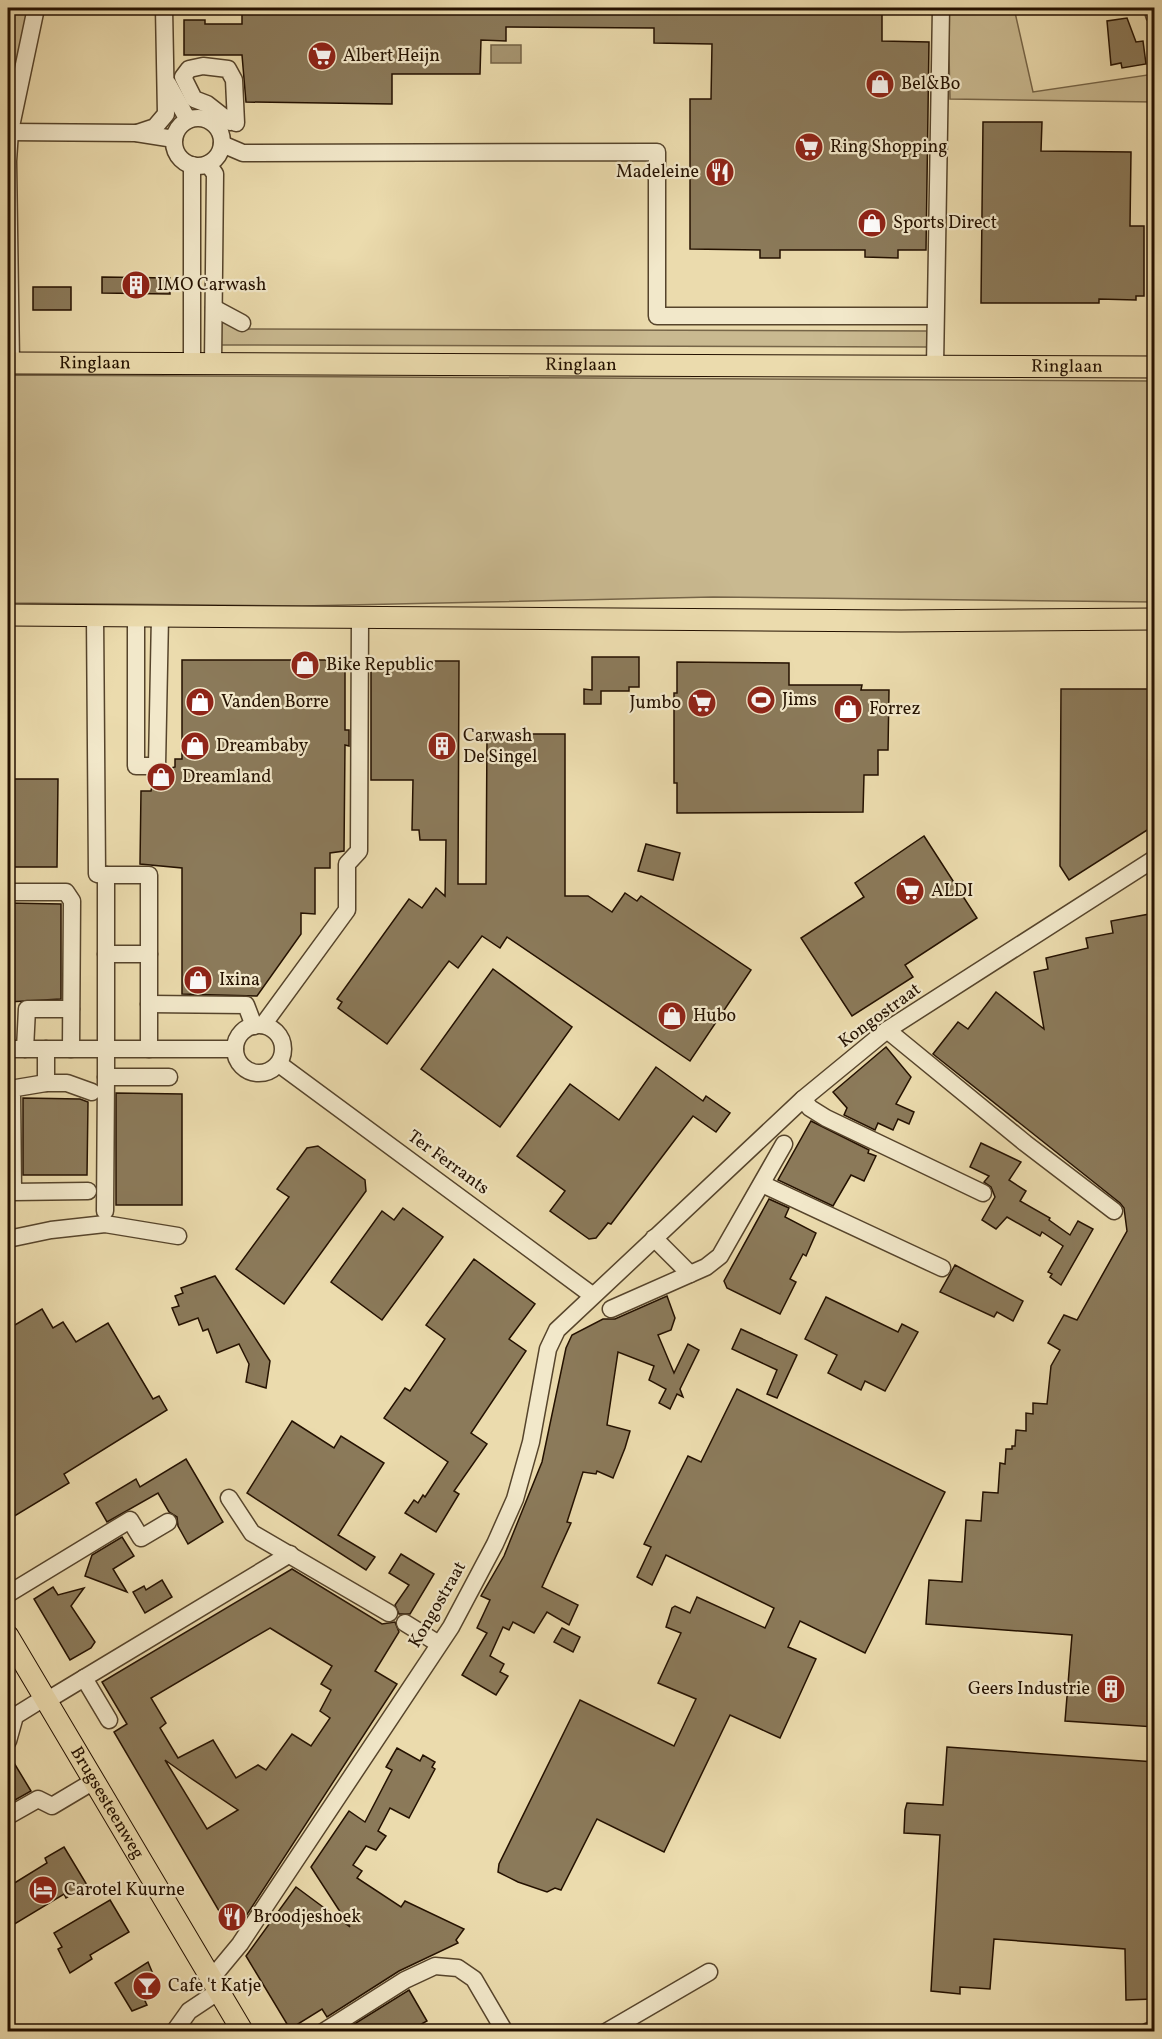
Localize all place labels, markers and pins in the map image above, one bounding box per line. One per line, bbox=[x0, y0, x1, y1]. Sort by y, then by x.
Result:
supermarket icon: Albert Heijn bbox=[306, 40, 338, 72]
place label: Albert Heijn bbox=[343, 44, 440, 69]
shop icon: Bel&Bo bbox=[864, 68, 896, 100]
place label: Bel&Bo bbox=[901, 72, 960, 97]
supermarket icon: Ring Shopping bbox=[793, 131, 825, 163]
place label: Ring Shopping bbox=[830, 135, 948, 160]
restaurant icon: Madeleine bbox=[704, 156, 736, 188]
place label: Madeleine bbox=[616, 160, 699, 185]
shop icon: Sports Direct bbox=[856, 207, 888, 239]
place label: Sports Direct bbox=[893, 211, 997, 236]
building icon: IMO Carwash bbox=[120, 269, 152, 301]
place label: IMO Carwash bbox=[157, 273, 267, 298]
shop icon: Bike Republic bbox=[289, 649, 321, 681]
place label: Bike Republic bbox=[326, 653, 434, 678]
sports icon: Jims bbox=[745, 684, 777, 716]
shop icon: Vanden Borre bbox=[184, 686, 216, 718]
supermarket icon: Jumbo bbox=[686, 687, 718, 719]
place label: Jims bbox=[782, 688, 817, 713]
place label: Vanden Borre bbox=[221, 690, 329, 715]
place label: Jumbo bbox=[630, 691, 681, 716]
shop icon: Forrez bbox=[832, 693, 864, 725]
place label: Forrez bbox=[869, 697, 920, 722]
place label: Carwash De Singel bbox=[463, 724, 537, 770]
shop icon: Dreambaby bbox=[179, 730, 211, 762]
building icon: Carwash De Singel bbox=[426, 730, 458, 762]
place label: Dreambaby bbox=[216, 734, 309, 759]
shop icon: Dreamland bbox=[145, 761, 177, 793]
place label: Dreamland bbox=[182, 765, 271, 790]
supermarket icon: ALDI bbox=[894, 875, 926, 907]
place label: ALDI bbox=[931, 879, 973, 904]
shop icon: Ixina bbox=[182, 964, 214, 996]
place label: Ixina bbox=[219, 968, 260, 993]
shop icon: Hubo bbox=[656, 1000, 688, 1032]
place label: Hubo bbox=[693, 1004, 736, 1029]
building icon: Geers Industrie bbox=[1095, 1673, 1127, 1705]
place label: Geers Industrie bbox=[968, 1677, 1090, 1702]
hotel icon: Carotel Kuurne bbox=[27, 1874, 59, 1906]
place label: Carotel Kuurne bbox=[64, 1878, 185, 1903]
restaurant icon: Broodjeshoek bbox=[216, 1901, 248, 1933]
place label: Broodjeshoek bbox=[253, 1905, 361, 1930]
bar icon: Cafe 't Katje bbox=[131, 1970, 163, 2002]
place label: Cafe 't Katje bbox=[168, 1974, 261, 1999]

